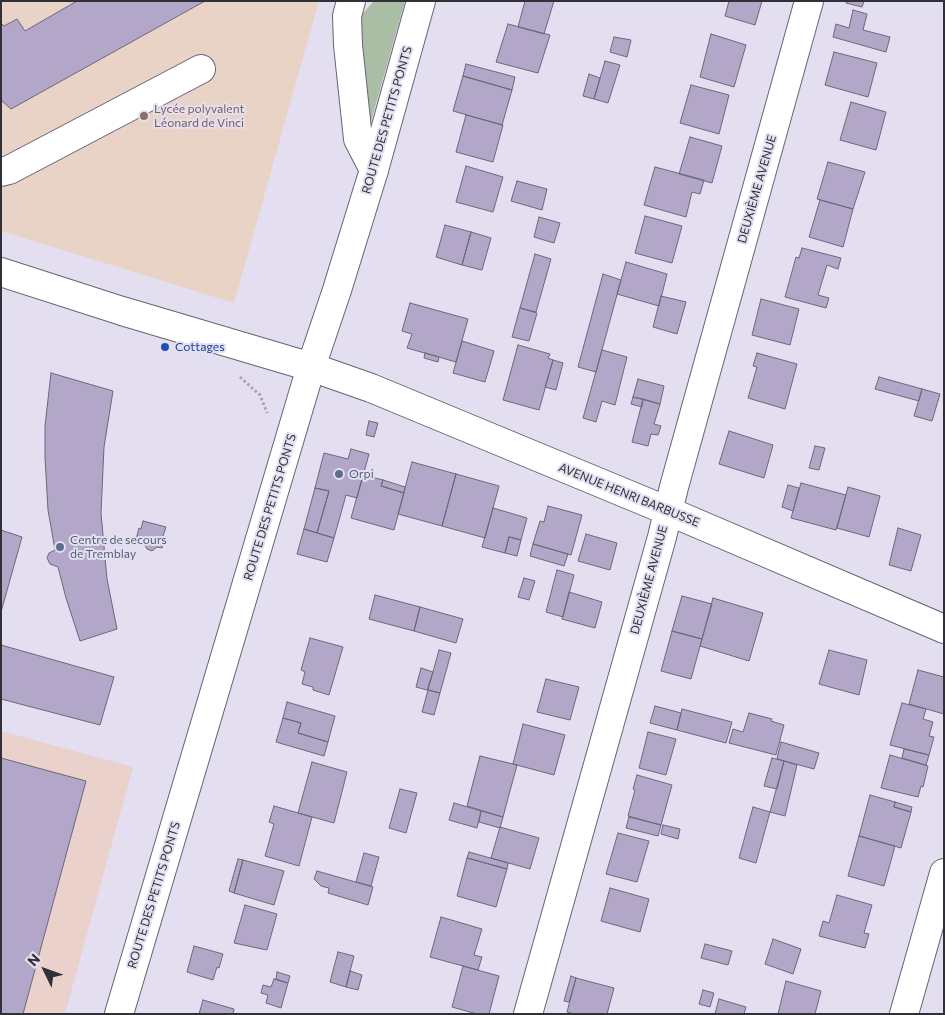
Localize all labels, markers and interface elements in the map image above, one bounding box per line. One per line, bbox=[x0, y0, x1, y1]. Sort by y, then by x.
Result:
street label: ROUTE DES PETITS PONTS bbox=[359, 45, 415, 195]
place label: Lycée polyvalent Léonard de Vinci bbox=[154, 102, 244, 130]
marker: Lycée polyvalent Léonard de Vinci bbox=[138, 110, 150, 122]
street label: DEUXIÈME AVENUE bbox=[735, 133, 779, 245]
place label: Cottages bbox=[175, 340, 225, 354]
marker: Cottages bbox=[159, 341, 171, 353]
street label: ROUTE DES PETITS PONTS bbox=[241, 432, 299, 582]
street label: AVENUE HENRI BARBUSSE bbox=[556, 460, 702, 530]
place label: Orpi bbox=[349, 467, 374, 481]
marker: Orpi bbox=[333, 468, 345, 480]
street label: DEUXIÈME AVENUE bbox=[628, 524, 670, 636]
place label: Centre de secours de Tremblay bbox=[70, 533, 167, 561]
marker: Centre de secours de Tremblay bbox=[54, 541, 66, 553]
street label: ROUTE DES PETITS PONTS bbox=[125, 820, 183, 970]
north arrow bbox=[20, 945, 70, 995]
text: N bbox=[24, 950, 43, 969]

